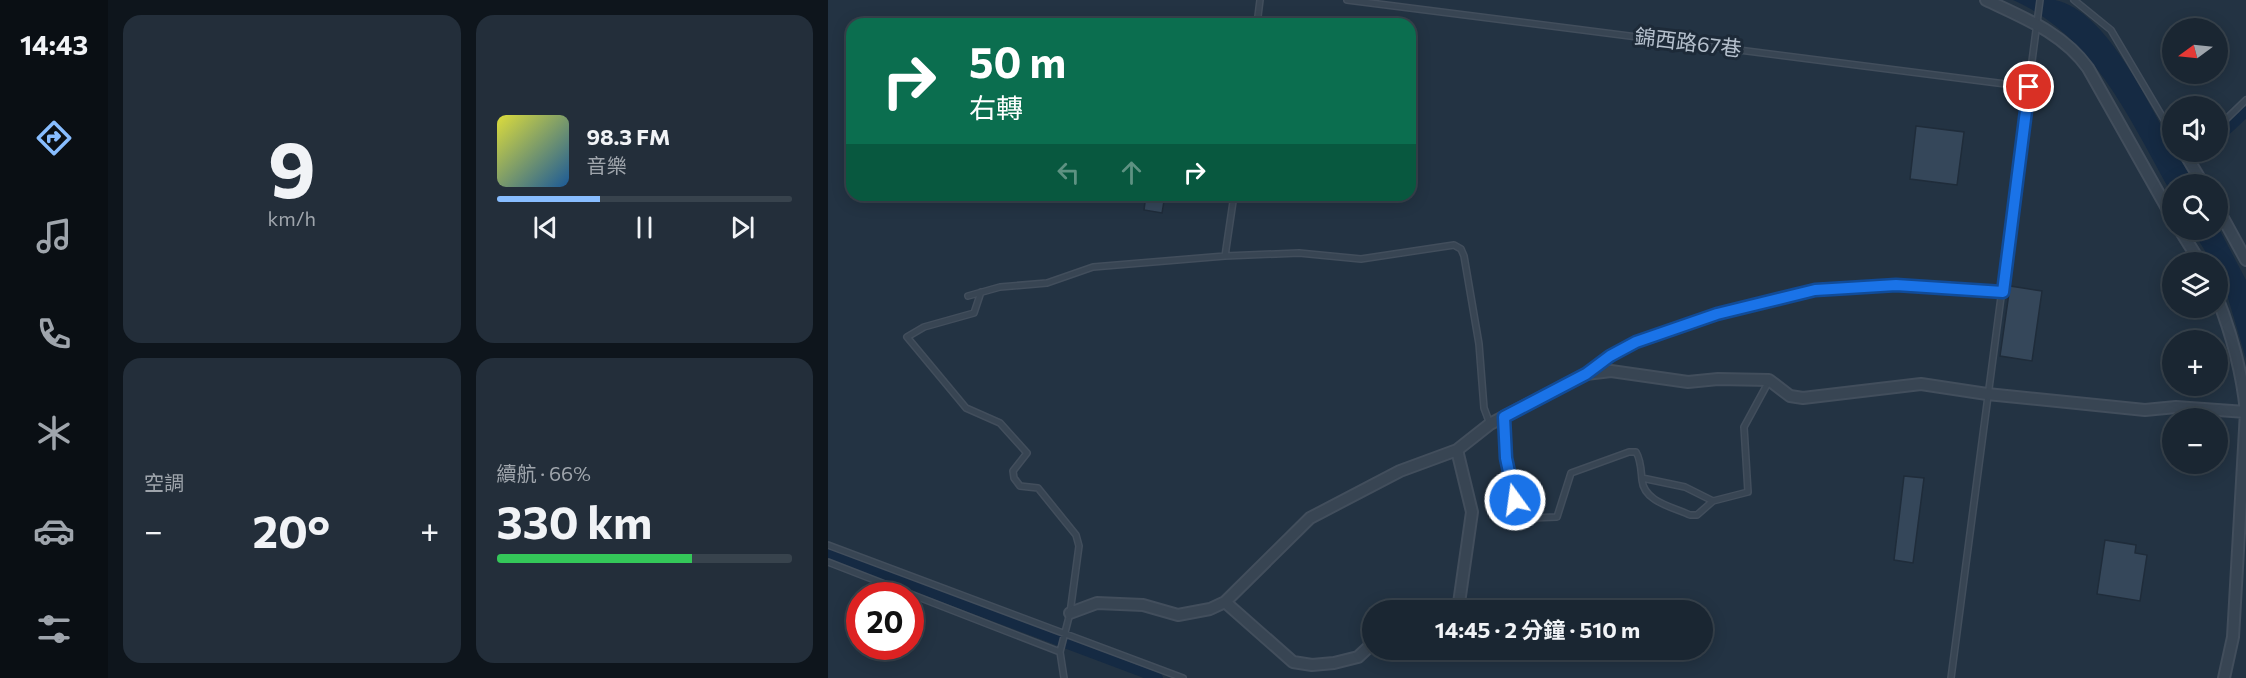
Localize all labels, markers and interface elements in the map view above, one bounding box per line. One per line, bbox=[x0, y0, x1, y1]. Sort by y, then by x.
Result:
north arrow bbox=[2162, 18, 2228, 84]
map controls bbox=[2162, 18, 2228, 474]
street label: 錦西路67巷 bbox=[1633, 23, 1743, 60]
text: 14:43 bbox=[20, 28, 88, 61]
text: 50 m bbox=[969, 35, 1066, 87]
icon: right bbox=[870, 42, 948, 120]
pin bbox=[2003, 61, 2054, 112]
icon: arrive bbox=[2012, 70, 2045, 103]
text: 右轉 bbox=[969, 91, 1023, 124]
button: sound bbox=[2162, 96, 2228, 162]
icon: directions bbox=[33, 117, 75, 159]
text: 9 bbox=[268, 119, 316, 214]
text: 98.3 FM bbox=[587, 123, 670, 150]
text: 音樂 bbox=[587, 153, 627, 177]
icon: left bbox=[1052, 156, 1085, 189]
icon: ahead bbox=[1115, 156, 1148, 189]
icon: right bbox=[1178, 156, 1211, 189]
button: search bbox=[2162, 174, 2228, 240]
text: km/h bbox=[267, 206, 316, 230]
icon: previous bbox=[529, 211, 562, 244]
icon: pause bbox=[628, 211, 661, 244]
icon: next bbox=[726, 211, 759, 244]
icon: music bbox=[33, 215, 75, 257]
button: layers bbox=[2162, 252, 2228, 318]
icon: phone bbox=[33, 313, 75, 355]
button: + bbox=[2162, 330, 2228, 396]
button: − bbox=[2162, 408, 2228, 474]
icon: climate bbox=[33, 412, 75, 454]
text: 續航 · 66% bbox=[497, 461, 591, 485]
position arrow bbox=[1483, 468, 1547, 532]
text: 空調 bbox=[144, 470, 184, 494]
text: 330 km bbox=[497, 493, 652, 548]
text: 20° bbox=[253, 502, 330, 557]
text: − bbox=[144, 509, 163, 550]
text: + bbox=[420, 509, 440, 550]
icon: car bbox=[33, 510, 75, 552]
speed limit sign: 20 bbox=[846, 582, 924, 660]
icon: filters bbox=[33, 608, 75, 650]
text: 14:45 · 2 分鐘 · 510 m bbox=[1435, 616, 1640, 643]

